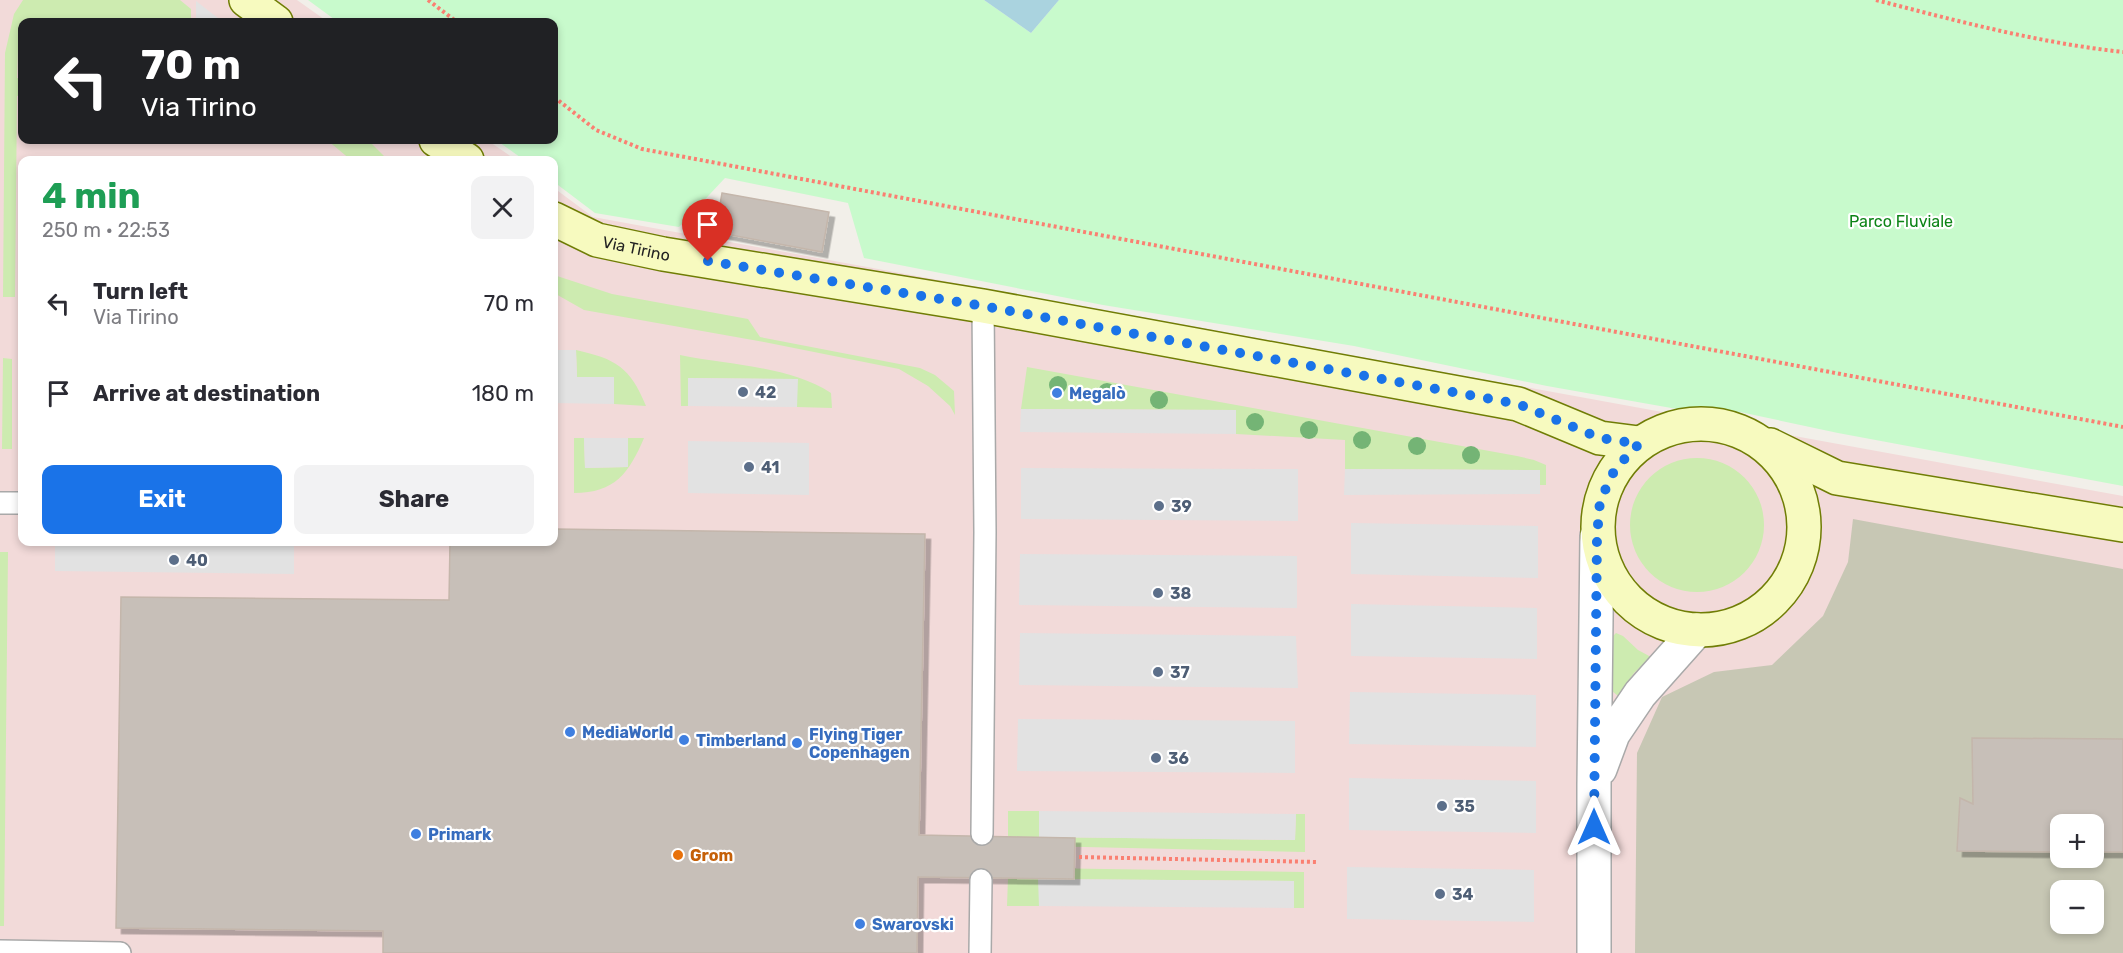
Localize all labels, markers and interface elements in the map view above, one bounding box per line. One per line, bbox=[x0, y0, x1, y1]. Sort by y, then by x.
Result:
text: 70 m bbox=[141, 40, 241, 90]
icon: left bbox=[42, 42, 120, 120]
text: Via Tirino bbox=[141, 91, 257, 123]
text: 4 min bbox=[42, 174, 141, 217]
button: close bbox=[471, 176, 534, 239]
pin bbox=[682, 199, 733, 261]
icon: arrive bbox=[691, 208, 724, 241]
park label: Parco Fluviale bbox=[1849, 212, 1953, 231]
text: 250 m · 22:53 bbox=[42, 218, 170, 242]
street label: Via Tirino bbox=[601, 232, 671, 265]
text: Turn left bbox=[93, 278, 188, 305]
icon: left bbox=[42, 287, 75, 320]
text: 70 m bbox=[484, 290, 534, 317]
text: Via Tirino bbox=[93, 305, 179, 329]
icon: arrive bbox=[42, 377, 75, 410]
text: Arrive at destination bbox=[93, 380, 320, 407]
text: 180 m bbox=[472, 380, 534, 407]
place label: 42 bbox=[755, 383, 776, 402]
place label: Megalò bbox=[1069, 384, 1126, 403]
marker: 42 bbox=[736, 385, 750, 399]
marker: Megalò bbox=[1050, 386, 1064, 400]
place label: 41 bbox=[761, 458, 779, 477]
marker: 41 bbox=[742, 460, 756, 474]
button: Exit bbox=[42, 465, 282, 534]
button: Share bbox=[294, 465, 534, 534]
place label: 39 bbox=[1171, 497, 1192, 516]
marker: 39 bbox=[1152, 499, 1166, 513]
place label: 40 bbox=[186, 551, 208, 570]
marker: 40 bbox=[167, 553, 181, 567]
place label: 38 bbox=[1170, 584, 1192, 603]
marker: 38 bbox=[1151, 586, 1165, 600]
place label: 37 bbox=[1170, 663, 1190, 682]
marker: 37 bbox=[1151, 665, 1165, 679]
place label: MediaWorld bbox=[582, 723, 673, 742]
marker: MediaWorld bbox=[563, 725, 577, 739]
place label: Flying Tiger Copenhagen bbox=[809, 725, 910, 762]
place label: Timberland bbox=[696, 731, 786, 750]
marker: Timberland bbox=[677, 733, 691, 747]
marker: Flying Tiger Copenhagen bbox=[790, 736, 804, 750]
place label: 36 bbox=[1168, 749, 1189, 768]
marker: 36 bbox=[1149, 751, 1163, 765]
position arrow bbox=[1562, 795, 1626, 859]
place label: 35 bbox=[1454, 797, 1475, 816]
marker: 35 bbox=[1435, 799, 1449, 813]
map controls bbox=[2050, 814, 2104, 934]
button: + bbox=[2050, 814, 2104, 868]
place label: Primark bbox=[428, 825, 492, 844]
marker: Primark bbox=[409, 827, 423, 841]
place label: Grom bbox=[690, 846, 733, 865]
marker: Grom bbox=[671, 848, 685, 862]
button: − bbox=[2050, 880, 2104, 934]
place label: 34 bbox=[1452, 885, 1474, 904]
marker: 34 bbox=[1433, 887, 1447, 901]
place label: Swarovski bbox=[872, 915, 954, 934]
marker: Swarovski bbox=[853, 917, 867, 931]

